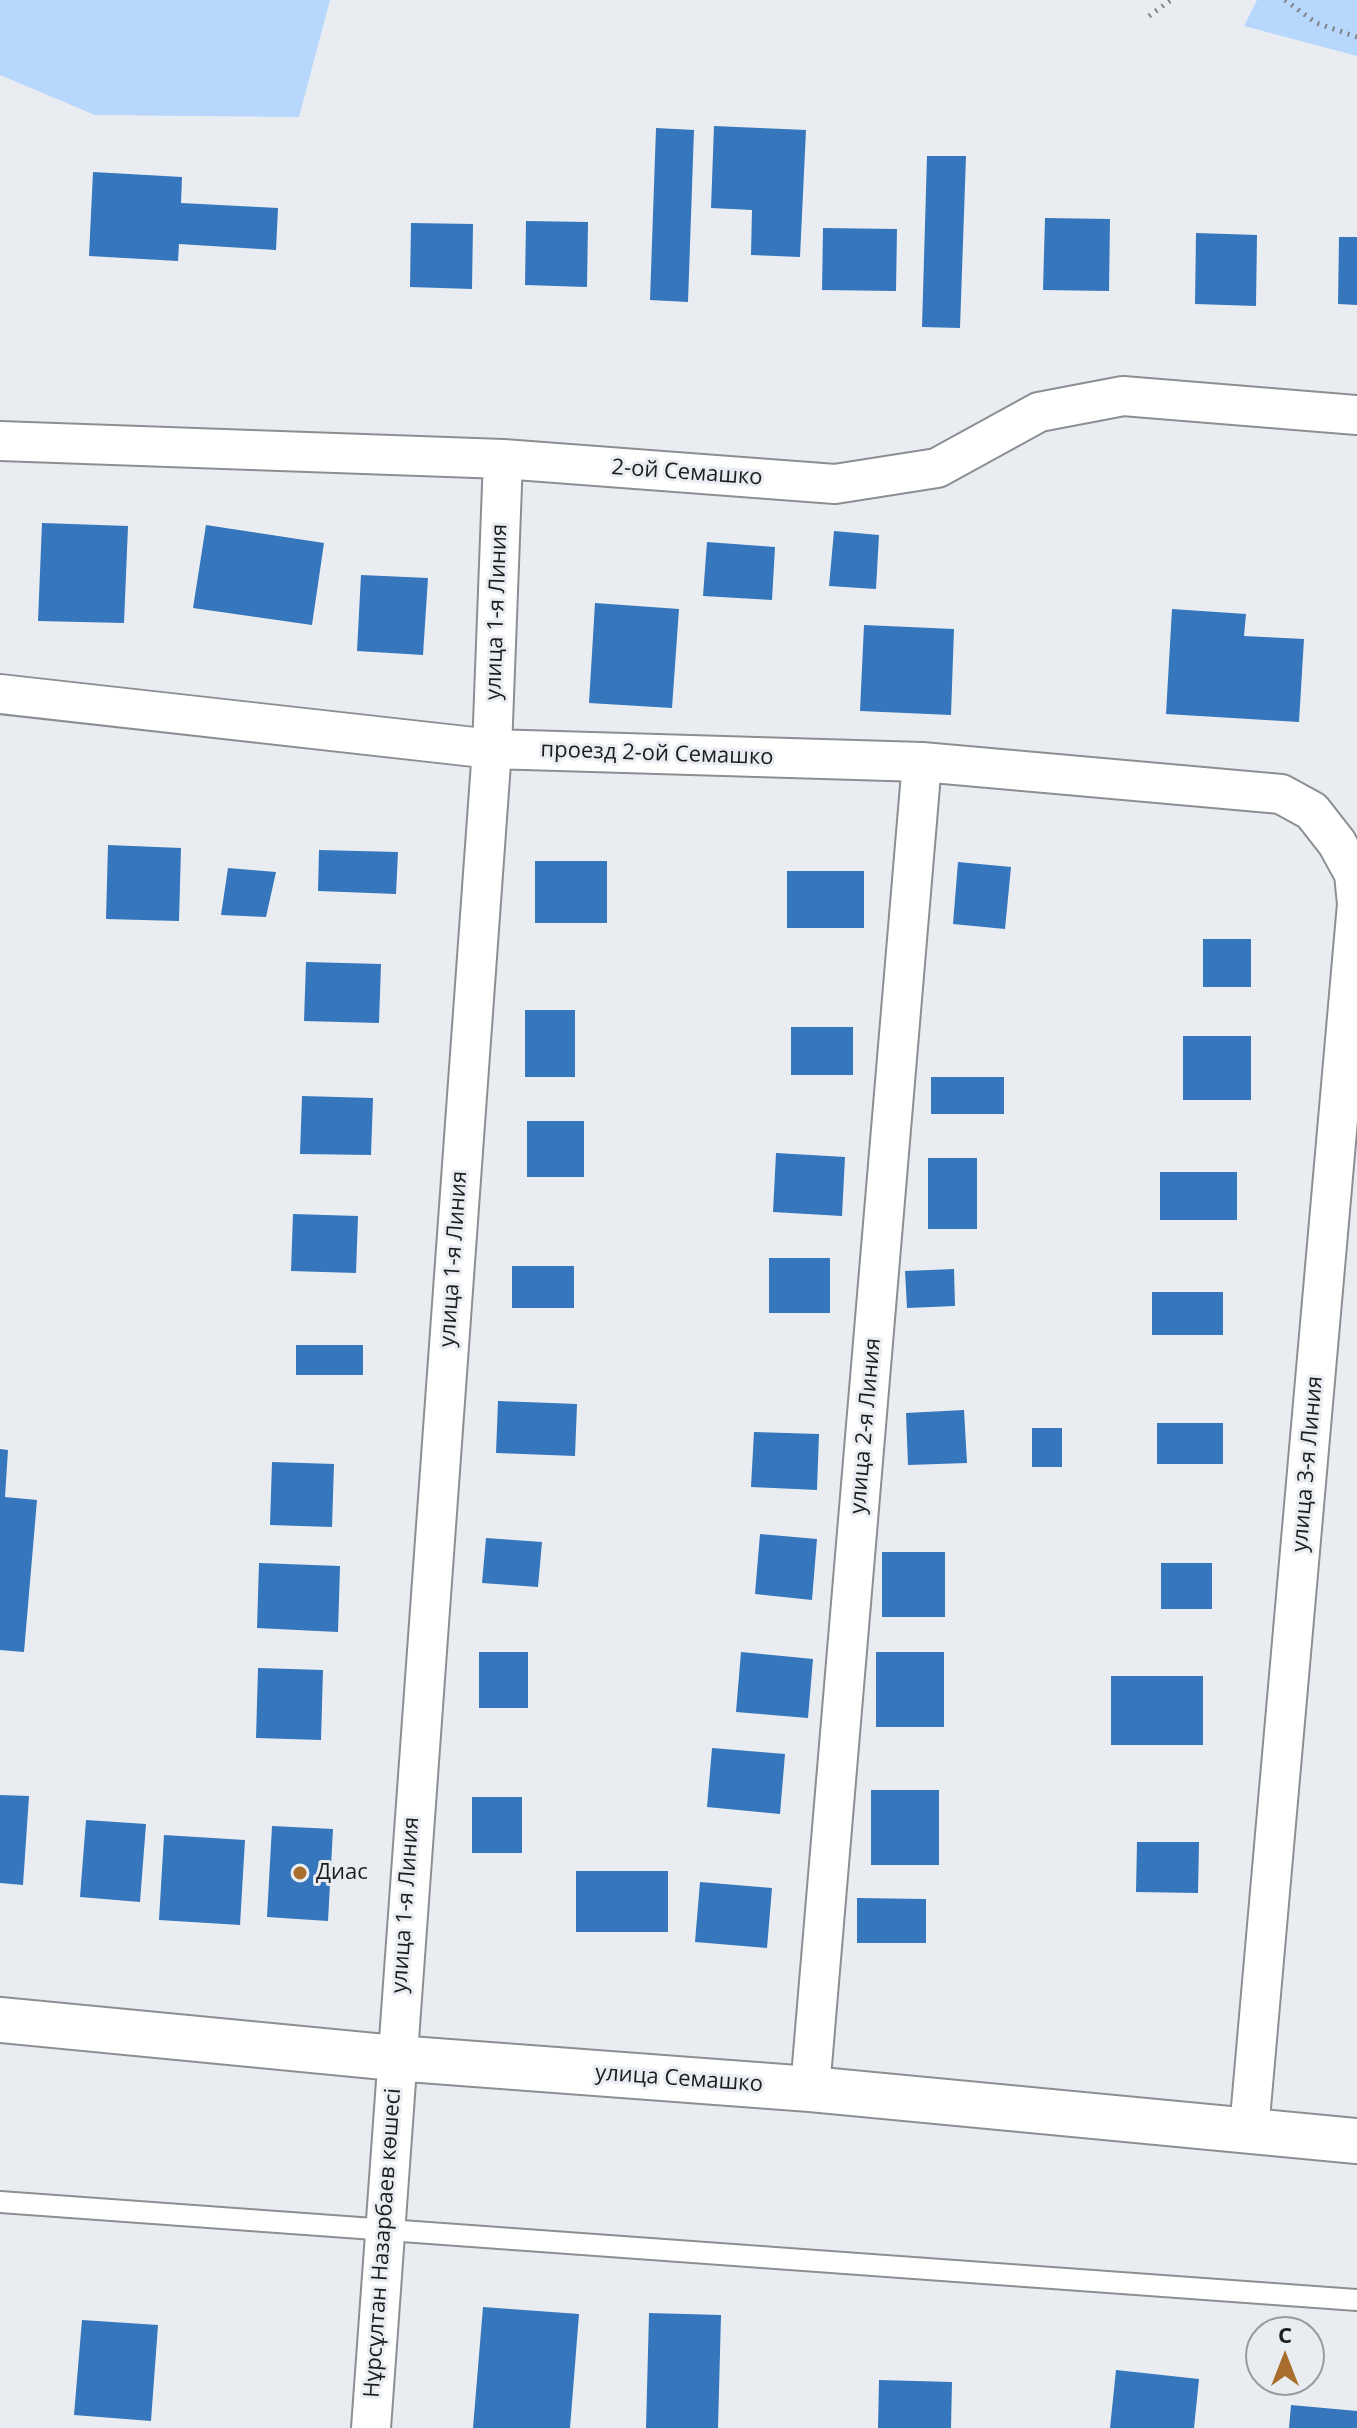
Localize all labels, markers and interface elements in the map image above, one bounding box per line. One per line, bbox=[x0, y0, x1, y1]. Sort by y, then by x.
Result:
street label: 2-ой Семашко bbox=[611, 455, 763, 491]
street label: улица 1-я Линия bbox=[481, 523, 513, 701]
street label: проезд 2-ой Семашко bbox=[540, 737, 774, 771]
street label: улица 1-я Линия bbox=[435, 1170, 473, 1348]
street label: улица 2-я Линия bbox=[845, 1337, 887, 1515]
street label: улица 3-я Линия bbox=[1287, 1375, 1329, 1553]
street label: улица 1-я Линия bbox=[387, 1816, 425, 1994]
place label: Диас bbox=[316, 1860, 368, 1886]
marker: Диас bbox=[291, 1864, 309, 1882]
street label: улица Семашко bbox=[594, 2060, 764, 2098]
street label: Нұрсұлтан Назарбаев көшесі bbox=[359, 2087, 407, 2399]
north arrow bbox=[1245, 2316, 1325, 2396]
text: С bbox=[1278, 2319, 1292, 2349]

